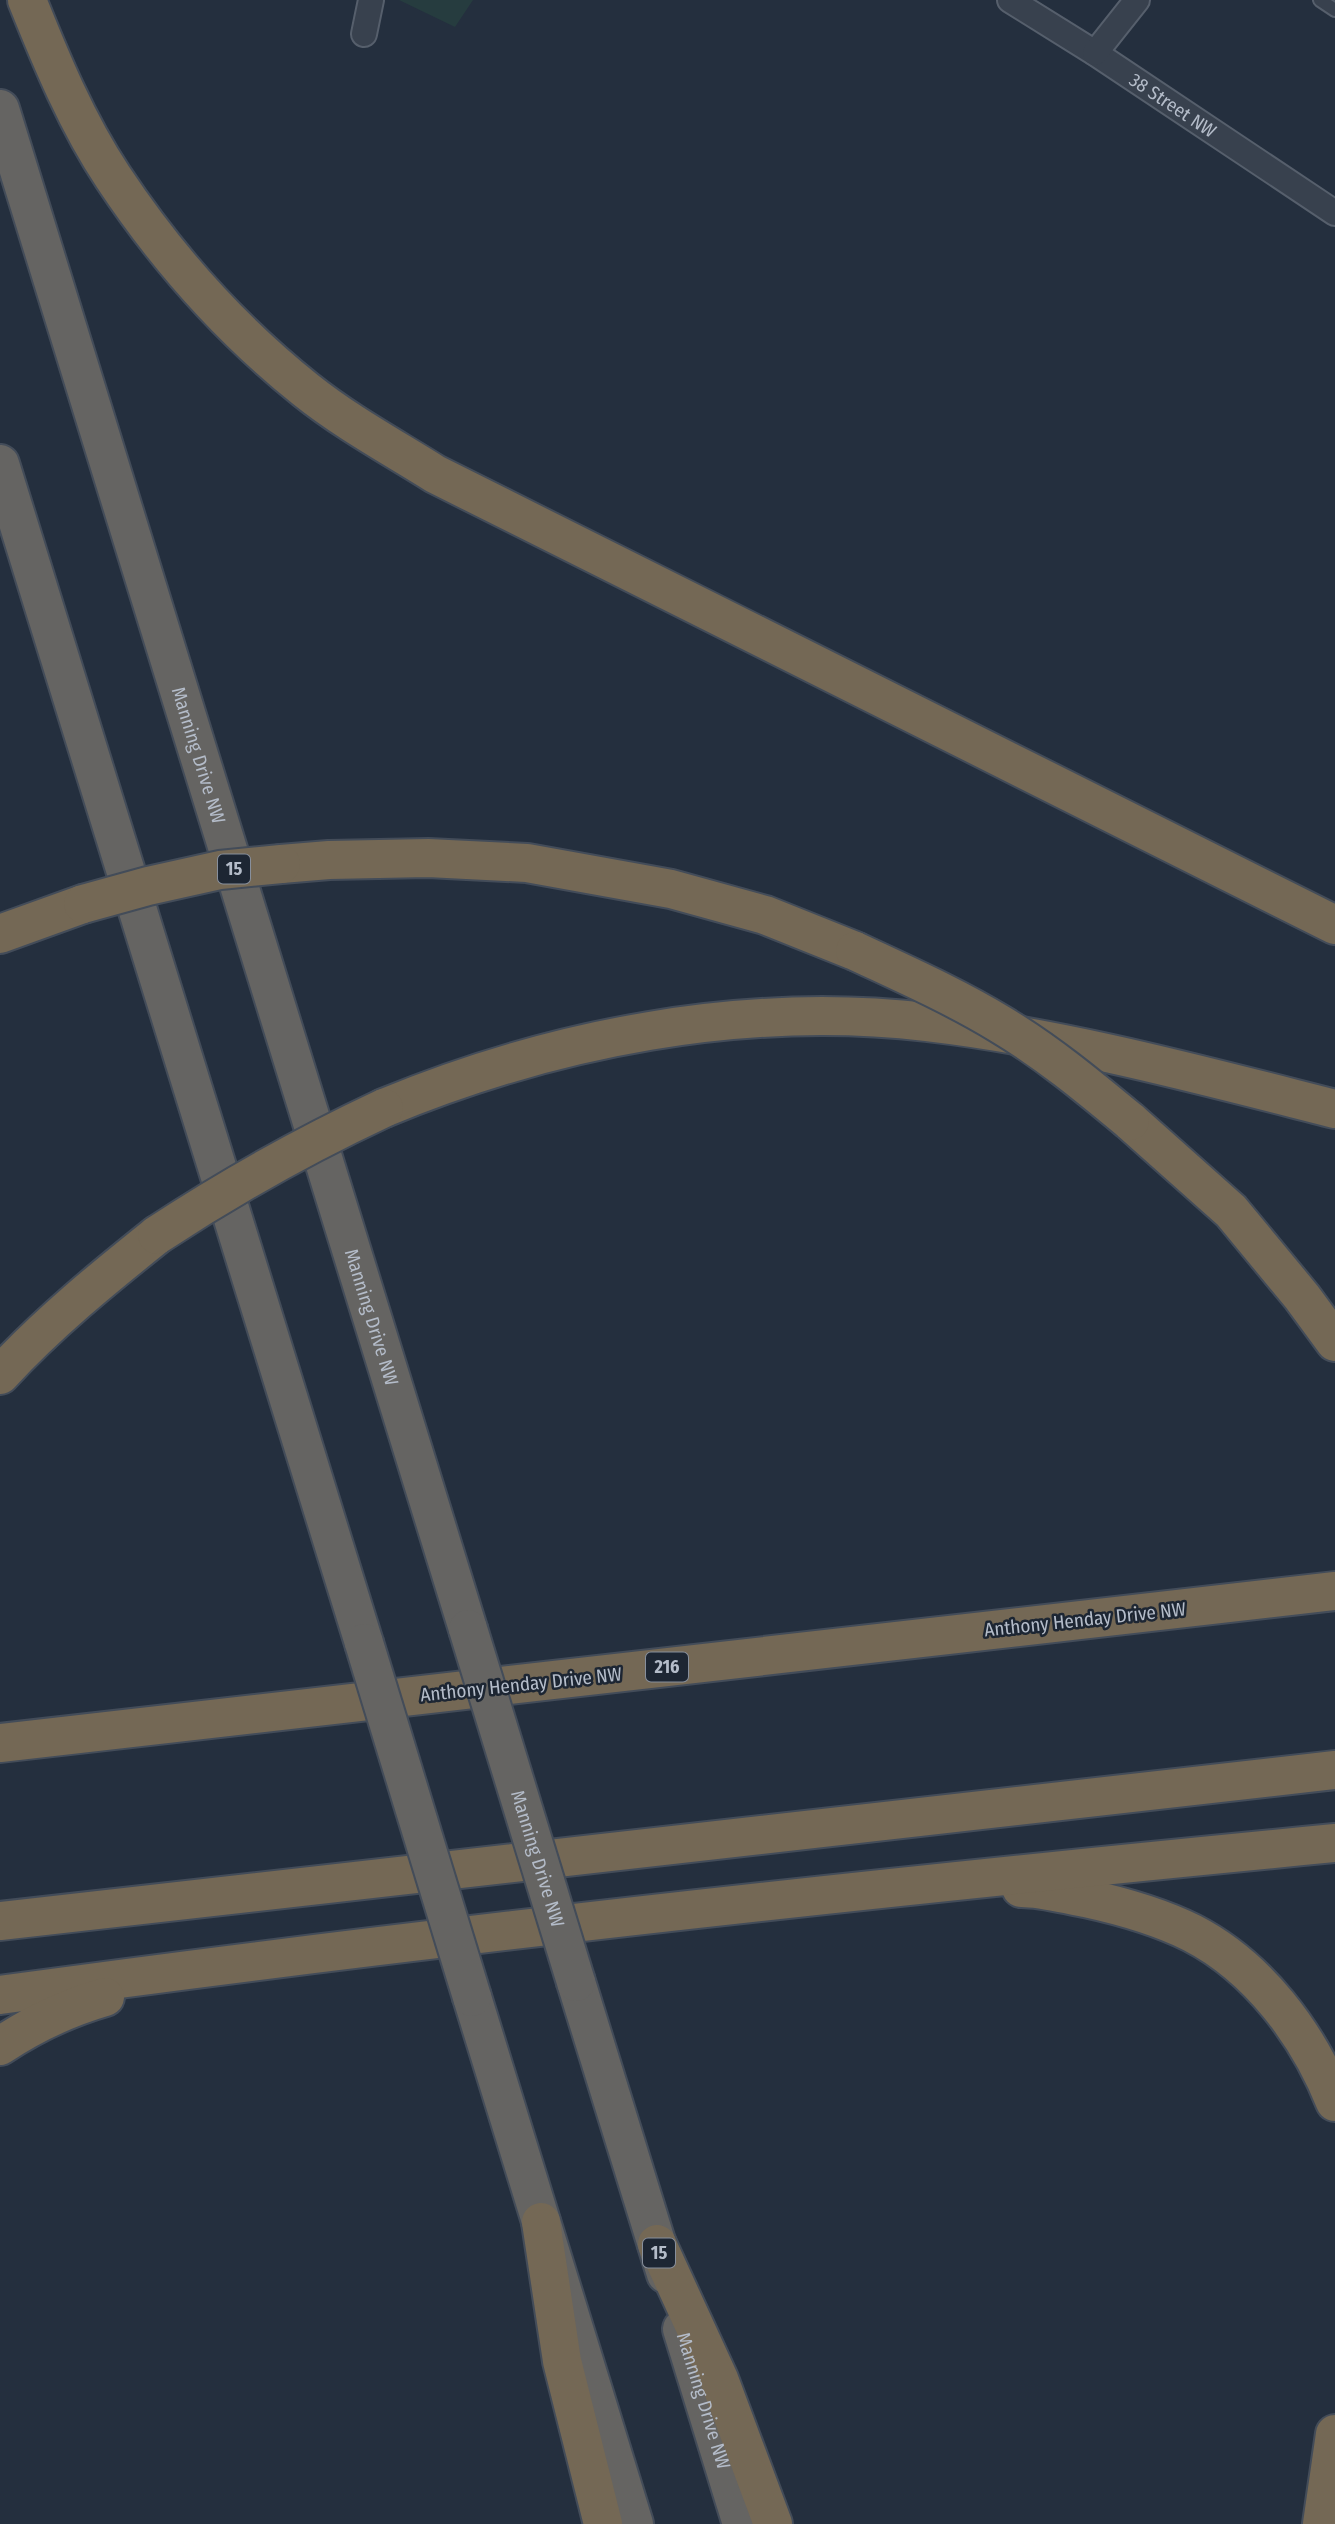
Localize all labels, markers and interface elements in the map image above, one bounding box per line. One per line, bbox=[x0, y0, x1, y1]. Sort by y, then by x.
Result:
street label: 38 Street NW bbox=[1125, 68, 1221, 143]
street label: Manning Drive NW bbox=[167, 684, 230, 826]
road number: 15 bbox=[218, 854, 250, 884]
street label: Manning Drive NW bbox=[340, 1246, 403, 1388]
street label: Anthony Henday Drive NW bbox=[983, 1597, 1187, 1642]
road number: 216 bbox=[646, 1652, 688, 1682]
street label: Anthony Henday Drive NW bbox=[419, 1662, 623, 1707]
street label: Manning Drive NW bbox=[506, 1788, 569, 1930]
road number: 15 bbox=[643, 2238, 675, 2267]
street label: Manning Drive NW bbox=[672, 2330, 735, 2472]

